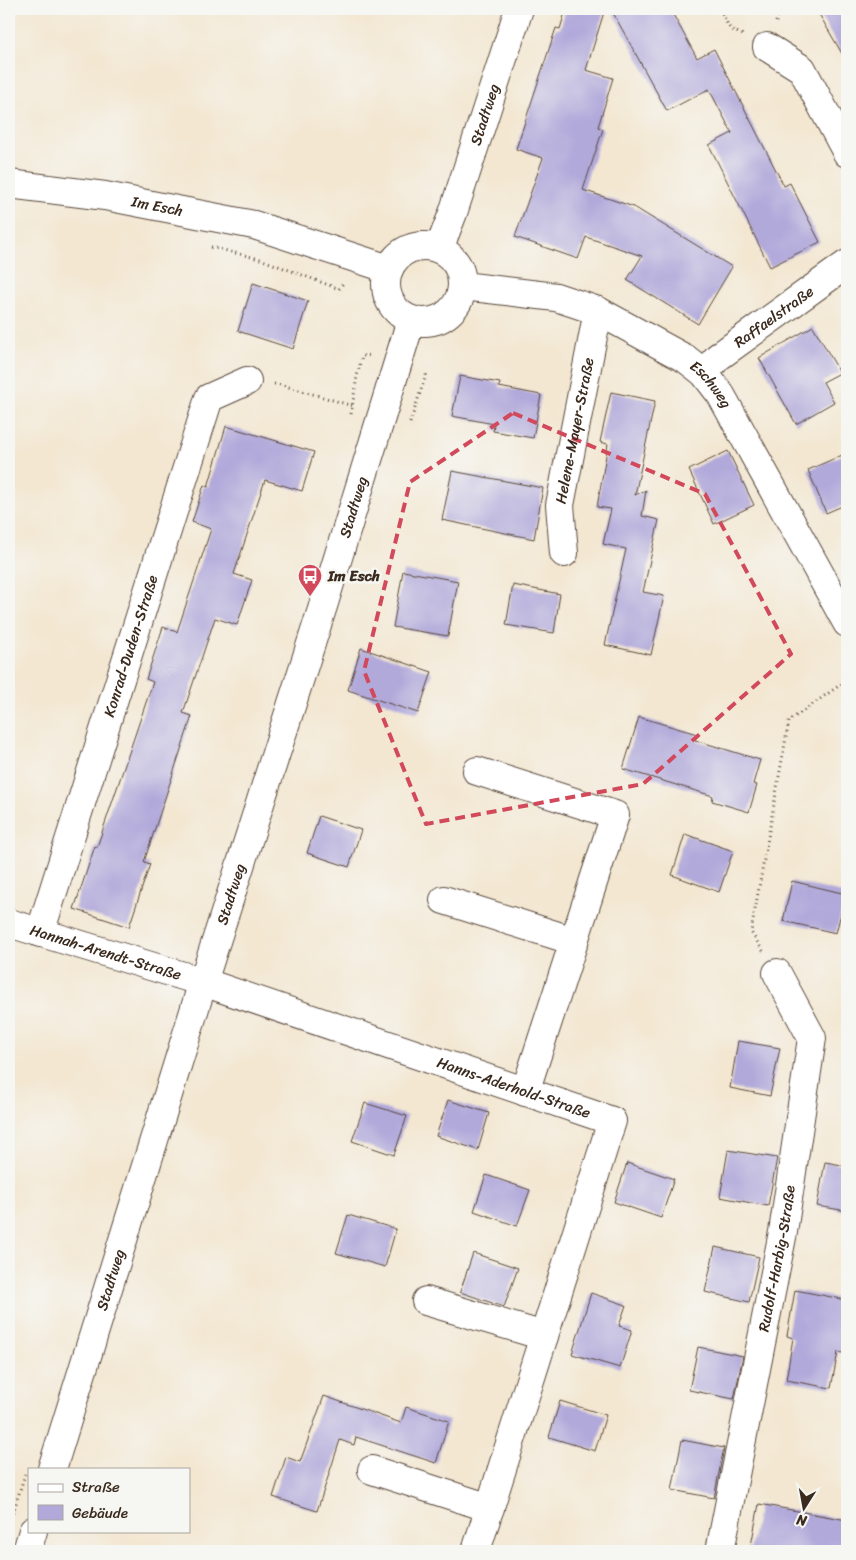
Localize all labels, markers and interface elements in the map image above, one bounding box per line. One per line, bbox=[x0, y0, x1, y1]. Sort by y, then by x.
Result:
street label: Stadtweg bbox=[463, 80, 507, 149]
street label: Im Esch bbox=[128, 188, 185, 224]
street label: Raffaelstraße bbox=[728, 279, 820, 355]
street label: Eschweg bbox=[684, 353, 739, 413]
street label: Helene-Mayer-Straße bbox=[548, 355, 602, 506]
street label: Stadtweg bbox=[332, 473, 375, 541]
bus stop icon: Im Esch bbox=[297, 563, 323, 597]
place label: Im Esch bbox=[327, 563, 380, 589]
street label: Konrad-Duden-Straße bbox=[96, 572, 165, 720]
street label: Stadtweg bbox=[209, 860, 253, 928]
street label: Hannah-Arendt-Straße bbox=[27, 917, 185, 988]
street label: Hanns-Aderhold-Straße bbox=[433, 1049, 594, 1126]
street label: Rudolf-Harbig-Straße bbox=[751, 1183, 803, 1334]
street label: Stadtweg bbox=[89, 1245, 133, 1314]
legend bbox=[28, 1468, 190, 1532]
text: Straße bbox=[72, 1474, 120, 1500]
north arrow bbox=[778, 1482, 828, 1532]
text: Gebäude bbox=[72, 1500, 128, 1526]
text: N bbox=[794, 1507, 810, 1534]

